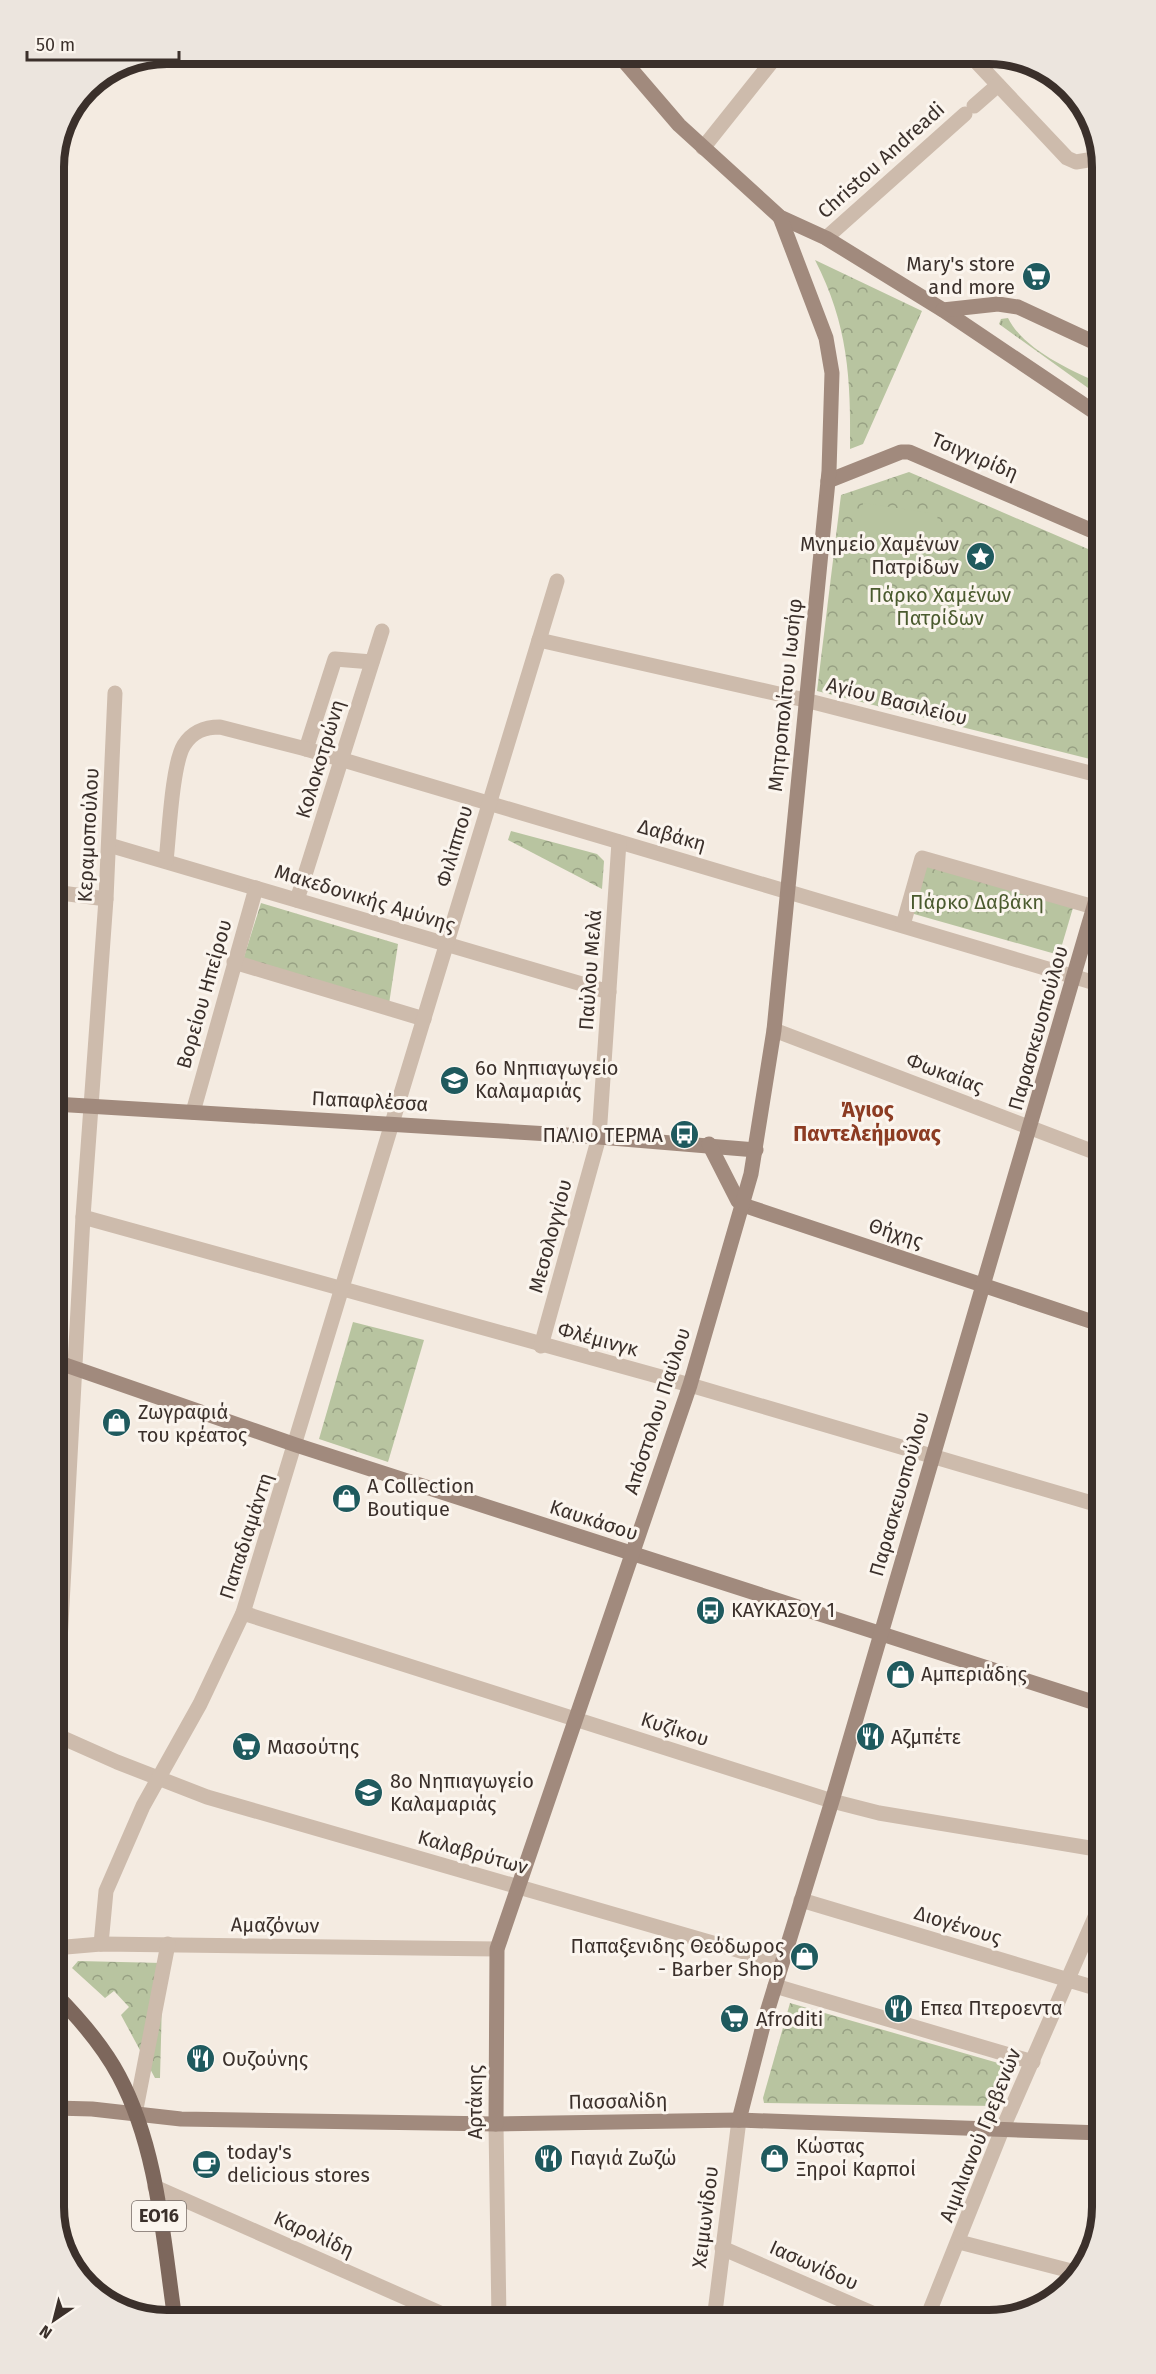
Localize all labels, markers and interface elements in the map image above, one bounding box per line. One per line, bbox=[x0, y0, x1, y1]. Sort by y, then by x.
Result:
scale bar bbox=[27, 24, 178, 62]
text: 50 m bbox=[36, 34, 75, 56]
street label: Christou Andreadi bbox=[813, 97, 949, 223]
place label: Mary's store and more bbox=[906, 252, 1015, 299]
supermarket icon: Mary's store and more bbox=[1020, 260, 1052, 292]
street label: Τσιγγιρίδη bbox=[928, 427, 1022, 485]
place label: Μνημείο Χαμένων Πατρίδων bbox=[800, 532, 959, 579]
place icon: Μνημείο Χαμένων Πατρίδων bbox=[964, 540, 996, 572]
park label: Πάρκο Χαμένων Πατρίδων bbox=[869, 583, 1012, 630]
street label: Μητροπολίτου Ιωσήφ bbox=[763, 597, 807, 793]
street label: Αγίου Βασιλείου bbox=[824, 672, 970, 730]
street label: Κολοκοτρώνη bbox=[291, 697, 349, 821]
street label: Κεραμοπούλου bbox=[72, 767, 104, 903]
street label: Φιλίππου bbox=[430, 802, 478, 890]
street label: Δαβάκη bbox=[635, 814, 709, 856]
street label: Μακεδονικής Αμύνης bbox=[272, 859, 458, 937]
park label: Πάρκο Δαβάκη bbox=[910, 890, 1044, 914]
street label: Παύλου Μελά bbox=[574, 909, 606, 1031]
street label: Βορείου Ηπείρου bbox=[171, 917, 237, 1071]
street label: Παρασκευοπούλου bbox=[1003, 943, 1073, 1113]
street label: Φωκαίας bbox=[903, 1047, 987, 1099]
place label: 6ο Νηπιαγωγείο Καλαμαριάς bbox=[475, 1056, 619, 1103]
school or university icon: 6ο Νηπιαγωγείο Καλαμαριάς bbox=[438, 1064, 470, 1096]
street label: Παπαφλέσσα bbox=[311, 1086, 429, 1116]
district label: Άγιος Παντελεήμονας bbox=[793, 1097, 941, 1147]
bus stop icon: ΠΑΛΙΟ ΤΕΡΜΑ bbox=[668, 1119, 700, 1151]
place label: ΠΑΛΙΟ ΤΕΡΜΑ bbox=[542, 1123, 664, 1147]
street label: Μεσολογγίου bbox=[523, 1176, 577, 1296]
street label: Θήχης bbox=[866, 1213, 926, 1253]
street label: Φλέμινγκ bbox=[555, 1317, 641, 1361]
street label: Απόστολου Παύλου bbox=[619, 1325, 695, 1497]
place label: Ζωγραφιά του κρέατος bbox=[137, 1400, 247, 1447]
shop icon: Ζωγραφιά του κρέατος bbox=[101, 1407, 133, 1439]
street label: Παρασκευοπούλου bbox=[864, 1409, 934, 1579]
street label: Παπαδιαμάντη bbox=[214, 1470, 278, 1602]
place label: A Collection Boutique bbox=[367, 1474, 475, 1521]
shop icon: A Collection Boutique bbox=[330, 1482, 362, 1514]
street label: Καυκάσου bbox=[547, 1494, 641, 1546]
bus stop icon: ΚΑΥΚΑΣΟΥ 1 bbox=[694, 1594, 726, 1626]
place label: ΚΑΥΚΑΣΟΥ 1 bbox=[731, 1598, 835, 1622]
shop icon: Αμπεριάδης bbox=[884, 1658, 916, 1690]
place label: Αμπεριάδης bbox=[921, 1662, 1027, 1686]
street label: Κυζίκου bbox=[638, 1707, 712, 1751]
restaurant icon: Αζμπέτε bbox=[854, 1721, 886, 1753]
place label: Αζμπέτε bbox=[891, 1725, 962, 1749]
supermarket icon: Μασούτης bbox=[230, 1731, 262, 1763]
place label: Μασούτης bbox=[267, 1735, 359, 1759]
place label: 8ο Νηπιαγωγείο Καλαμαριάς bbox=[390, 1769, 534, 1816]
school or university icon: 8ο Νηπιαγωγείο Καλαμαριάς bbox=[353, 1777, 385, 1809]
street label: Καλαβρύτων bbox=[415, 1825, 531, 1879]
street label: Διογένους bbox=[912, 1900, 1004, 1950]
street label: Αμαζόνων bbox=[231, 1912, 320, 1938]
place label: Παπαξενιδης Θεόδωρος - Barber Shop bbox=[570, 1934, 784, 1981]
shop icon: Παπαξενιδης Θεόδωρος - Barber Shop bbox=[789, 1941, 821, 1973]
restaurant icon: Επεα Πτεροεντα bbox=[883, 1992, 915, 2024]
place label: Επεα Πτεροεντα bbox=[920, 1996, 1063, 2020]
supermarket icon: Afroditi bbox=[719, 2003, 751, 2035]
place label: Afroditi bbox=[756, 2007, 823, 2031]
restaurant icon: Ουζούνης bbox=[185, 2043, 217, 2075]
street label: Αιμιλιανού Γρεβενών bbox=[934, 2044, 1026, 2225]
place label: Ουζούνης bbox=[222, 2047, 308, 2071]
street label: Αρτάκης bbox=[463, 2065, 487, 2139]
street label: Πασσαλίδη bbox=[568, 2088, 668, 2114]
place label: Κώστας Ξηροί Καρποί bbox=[796, 2134, 916, 2181]
place label: today's delicious stores bbox=[227, 2140, 370, 2187]
restaurant icon: Γιαγιά Ζωζώ bbox=[533, 2142, 565, 2174]
shop icon: Κώστας Ξηροί Καρποί bbox=[759, 2142, 791, 2174]
place label: Γιαγιά Ζωζώ bbox=[570, 2146, 677, 2170]
cafe icon: today's delicious stores bbox=[190, 2148, 222, 2180]
street label: Χειμωνίδου bbox=[687, 2165, 723, 2269]
road number: ΕΟ16 bbox=[132, 2201, 186, 2231]
street label: Καρολίδη bbox=[270, 2206, 358, 2262]
street label: Ιασωνίδου bbox=[766, 2235, 862, 2295]
north arrow bbox=[24, 2290, 84, 2350]
text: N bbox=[36, 2321, 55, 2343]

